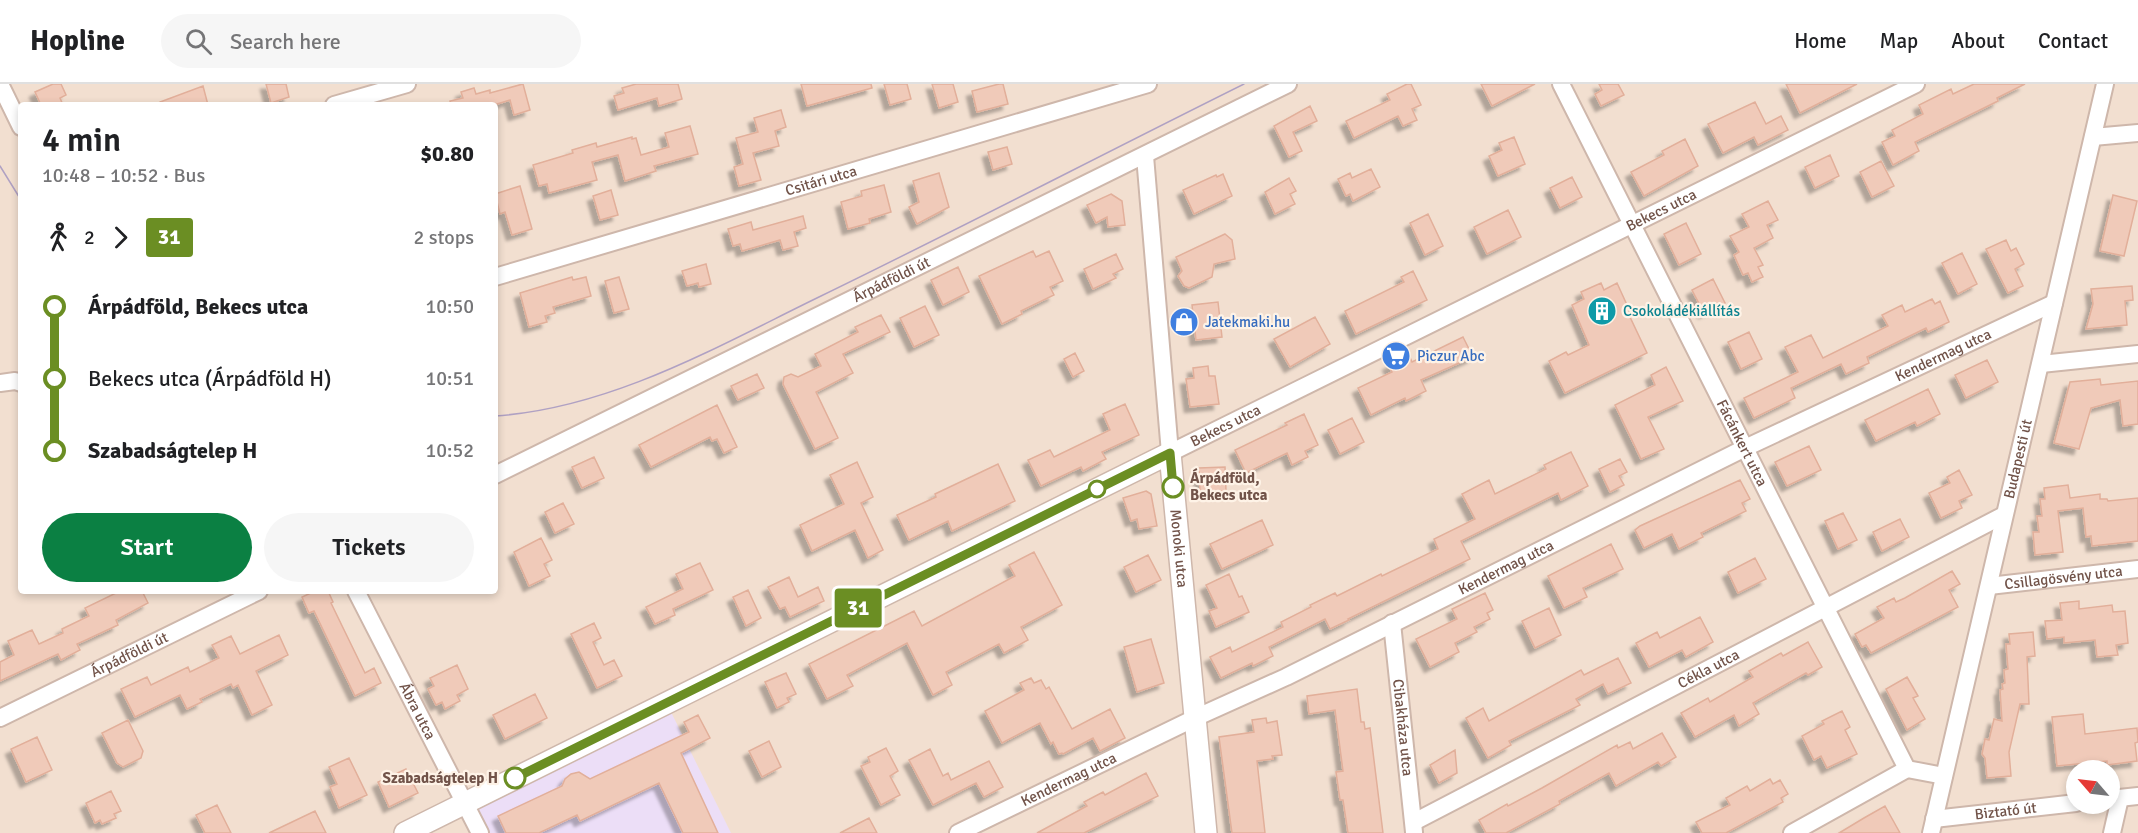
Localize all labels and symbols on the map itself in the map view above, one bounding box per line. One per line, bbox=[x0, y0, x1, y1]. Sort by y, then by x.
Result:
street label: Csitári utca bbox=[783, 162, 859, 200]
street label: Bekecs utca bbox=[1623, 185, 1699, 235]
street label: Árpádföldi út bbox=[849, 253, 933, 306]
building icon: Csokoládékiállítás bbox=[1586, 295, 1618, 327]
place label: Csokoládékiállítás bbox=[1623, 302, 1740, 320]
shop icon: Jatekmaki.hu bbox=[1168, 306, 1200, 338]
place label: Jatekmaki.hu bbox=[1205, 313, 1290, 331]
street label: Kendermag utca bbox=[1892, 325, 1994, 385]
supermarket icon: Piczur Abc bbox=[1380, 340, 1412, 372]
place label: Piczur Abc bbox=[1417, 347, 1485, 365]
street label: Fácánkert utca bbox=[1713, 396, 1771, 489]
street label: Bekecs utca bbox=[1187, 401, 1264, 451]
street label: Budapesti út bbox=[2000, 417, 2036, 501]
place label: Árpádföld, Bekecs utca bbox=[1190, 468, 1268, 504]
marker: Árpádföld, Bekecs utca bbox=[1162, 476, 1184, 498]
unlabelled marker bbox=[1088, 480, 1106, 498]
street label: Monoki utca bbox=[1166, 508, 1192, 588]
street label: Kendermag utca bbox=[1455, 536, 1557, 599]
street label: Csillagösvény utca bbox=[2004, 562, 2124, 593]
line badge: 31 bbox=[831, 588, 885, 628]
street label: Árpádföldi út bbox=[87, 628, 171, 681]
street label: Cékla utca bbox=[1675, 645, 1742, 692]
street label: Cibakháza utca bbox=[1389, 678, 1417, 777]
street label: Ábra utca bbox=[396, 679, 440, 743]
street label: Kendermag utca bbox=[1018, 748, 1119, 810]
north arrow bbox=[2066, 760, 2120, 814]
marker: Szabadságtelep H bbox=[504, 767, 526, 789]
place label: Szabadságtelep H bbox=[383, 769, 498, 787]
street label: Biztató út bbox=[1974, 799, 2037, 823]

